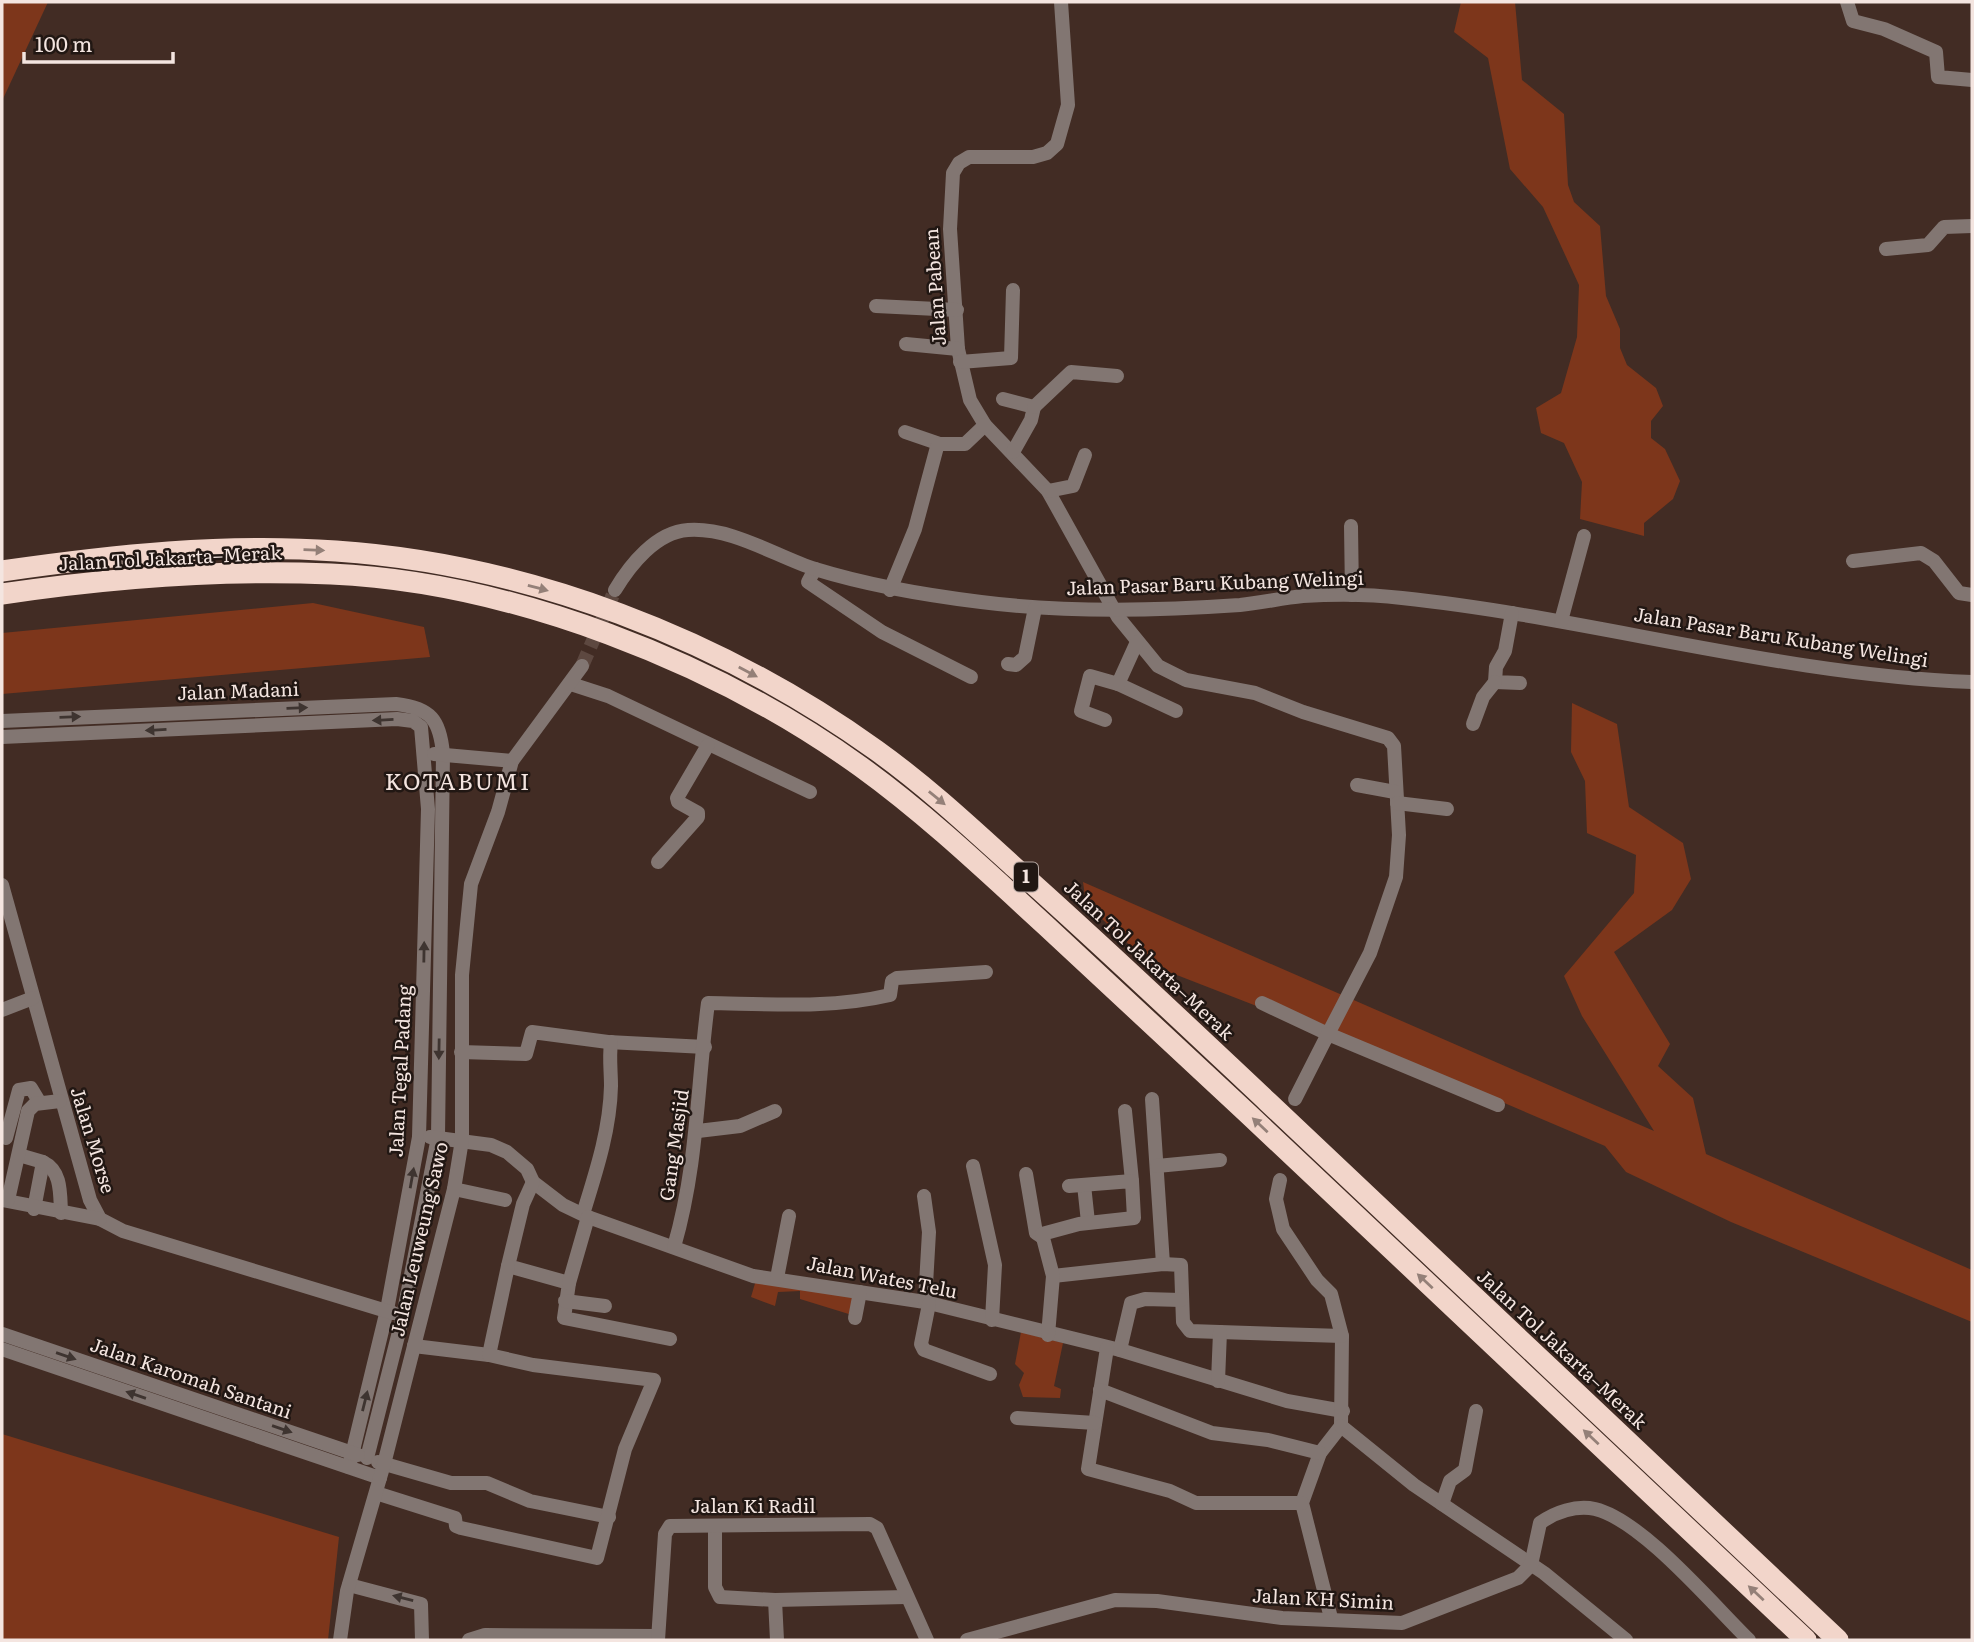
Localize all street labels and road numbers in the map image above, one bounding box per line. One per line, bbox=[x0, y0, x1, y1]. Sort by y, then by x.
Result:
street label: Jalan Pabean bbox=[916, 227, 952, 347]
street label: Jalan Tol Jakarta–Merak bbox=[58, 537, 283, 577]
street label: Jalan Pasar Baru Kubang Welingi bbox=[1066, 563, 1364, 601]
street label: Jalan Pasar Baru Kubang Welingi bbox=[1632, 599, 1930, 673]
street label: Jalan Madani bbox=[176, 674, 300, 706]
road number: 1 bbox=[1014, 862, 1038, 892]
street label: Jalan Tol Jakarta–Merak bbox=[1058, 873, 1241, 1046]
street label: Jalan Tegal Padang bbox=[381, 984, 418, 1158]
street label: Jalan Morse bbox=[64, 1083, 123, 1196]
street label: Gang Masjid bbox=[651, 1087, 695, 1202]
street label: Jalan Leuweung Sawo bbox=[382, 1139, 454, 1339]
street label: Jalan Wates Telu bbox=[804, 1248, 960, 1304]
street label: Jalan Tol Jakarta–Merak bbox=[1471, 1262, 1654, 1435]
street label: Jalan Karomah Santani bbox=[87, 1329, 296, 1425]
street label: Jalan Ki Radil bbox=[690, 1491, 816, 1519]
street label: Jalan KH Simin bbox=[1251, 1580, 1395, 1616]

